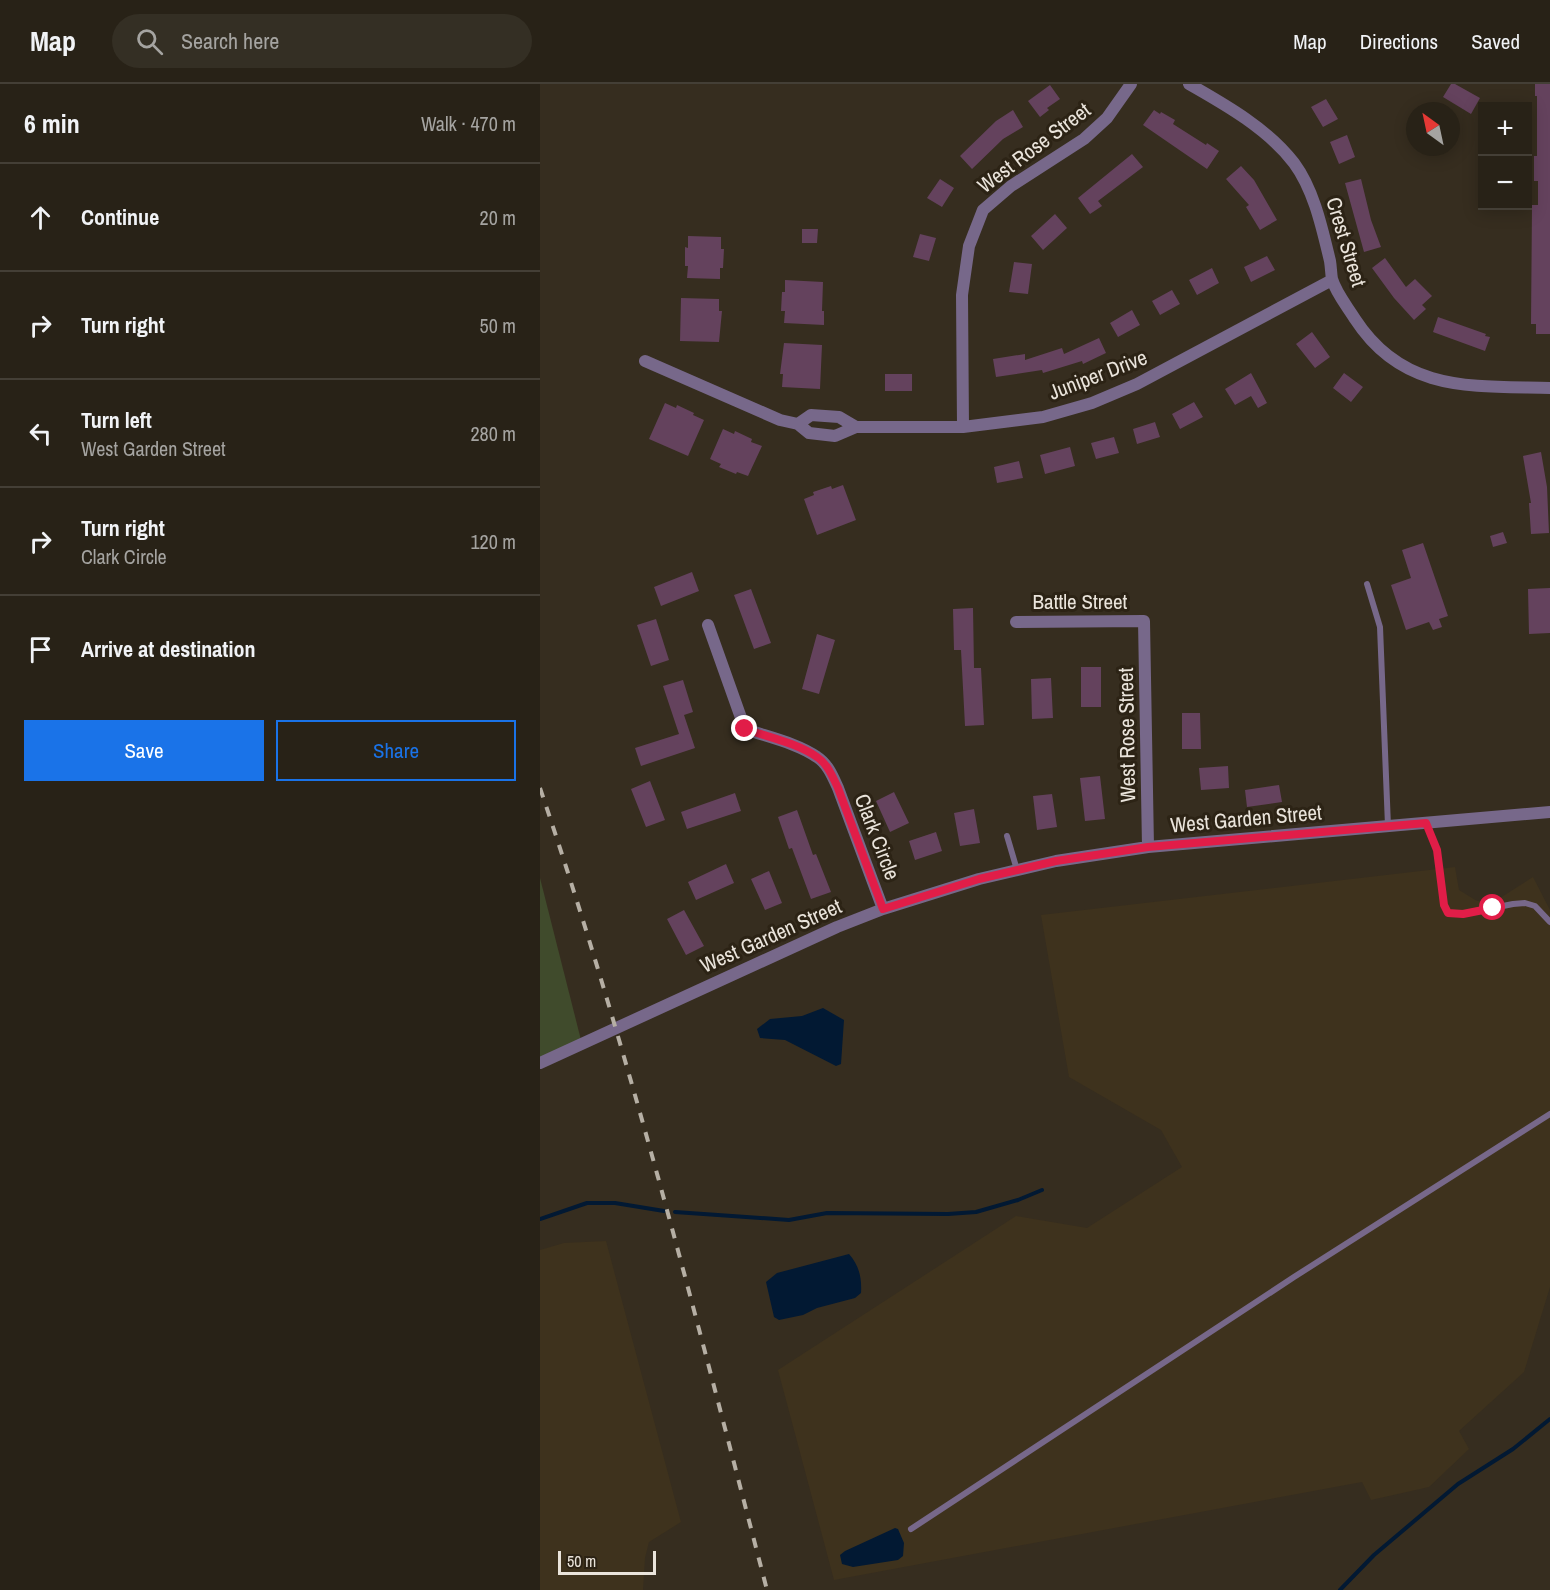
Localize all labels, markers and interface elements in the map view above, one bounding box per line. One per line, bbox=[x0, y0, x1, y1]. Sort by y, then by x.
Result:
search box bbox=[112, 14, 532, 68]
text: Map bbox=[30, 22, 76, 60]
icon: search bbox=[133, 25, 166, 58]
text: Search here bbox=[181, 26, 279, 56]
text: Map bbox=[1293, 27, 1327, 56]
text: Directions bbox=[1360, 27, 1438, 56]
text: Saved bbox=[1471, 27, 1520, 56]
street label: West Rose Street bbox=[971, 95, 1096, 200]
north arrow bbox=[1406, 102, 1460, 156]
map controls bbox=[1478, 102, 1532, 210]
button: + bbox=[1478, 102, 1532, 156]
text: 6 min bbox=[24, 106, 80, 141]
text: Walk · 470 m bbox=[421, 110, 516, 137]
button: − bbox=[1478, 156, 1532, 210]
street label: Crest Street bbox=[1319, 194, 1374, 290]
icon: ahead bbox=[24, 201, 57, 234]
text: Continue bbox=[81, 202, 159, 232]
text: 20 m bbox=[480, 204, 516, 231]
icon: right bbox=[24, 309, 57, 342]
text: Turn right bbox=[81, 310, 165, 340]
text: 50 m bbox=[480, 312, 516, 339]
street label: Juniper Drive bbox=[1044, 342, 1151, 407]
text: Turn left bbox=[81, 405, 152, 435]
icon: left bbox=[24, 417, 57, 450]
text: 280 m bbox=[470, 420, 516, 447]
text: West Garden Street bbox=[81, 435, 226, 462]
text: Turn right bbox=[81, 513, 165, 543]
icon: right bbox=[24, 525, 57, 558]
text: 120 m bbox=[470, 528, 516, 555]
text: Clark Circle bbox=[81, 543, 167, 570]
street label: Battle Street bbox=[1033, 587, 1128, 616]
icon: arrive bbox=[24, 633, 57, 666]
text: Arrive at destination bbox=[81, 634, 255, 664]
street label: West Rose Street bbox=[1111, 667, 1142, 803]
route end bbox=[731, 715, 757, 741]
button: Save bbox=[24, 720, 264, 781]
button: Share bbox=[276, 720, 516, 781]
street label: Clark Circle bbox=[848, 790, 907, 884]
street label: West Garden Street bbox=[1169, 797, 1323, 840]
street label: West Garden Street bbox=[696, 891, 846, 980]
route start bbox=[1479, 894, 1505, 920]
scale bar bbox=[558, 1548, 656, 1576]
text: 50 m bbox=[567, 1550, 596, 1572]

